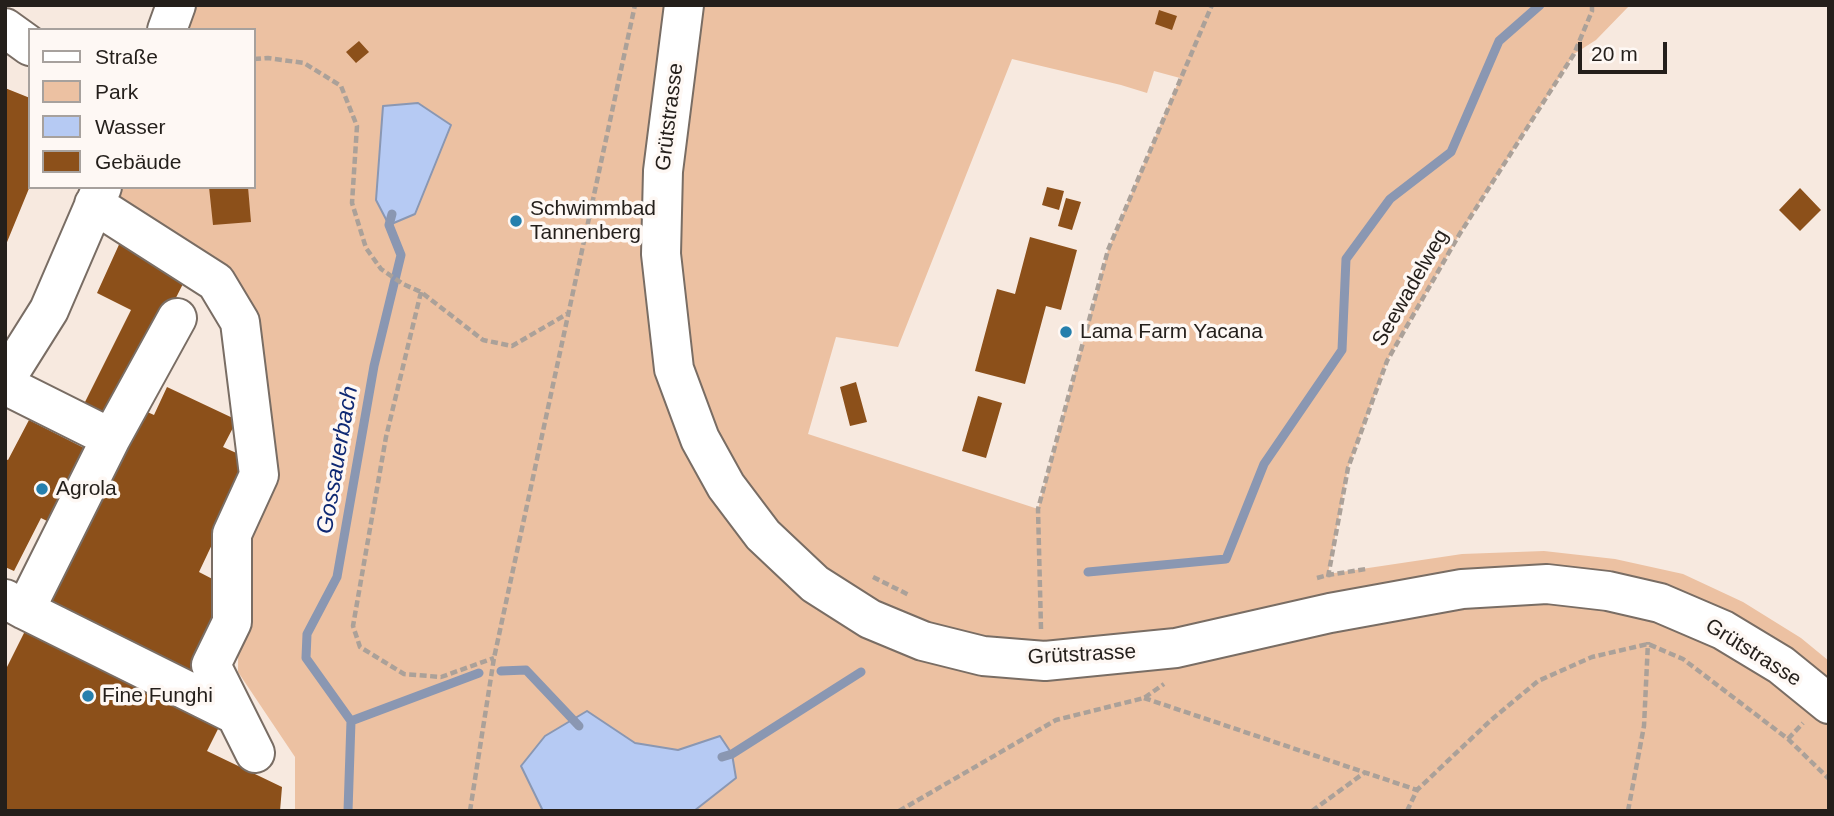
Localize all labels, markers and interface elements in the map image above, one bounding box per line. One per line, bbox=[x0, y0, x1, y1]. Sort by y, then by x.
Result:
legend bbox=[28, 28, 256, 189]
scale bar bbox=[1582, 28, 1671, 72]
text: 20 m bbox=[1591, 42, 1638, 65]
text: Straße bbox=[95, 45, 158, 68]
street label: Grütstrasse bbox=[651, 62, 689, 172]
text: Park bbox=[95, 80, 138, 103]
text: Wasser bbox=[95, 115, 165, 138]
text: Gebäude bbox=[95, 150, 181, 173]
place label: Schwimmbad Tannenberg bbox=[530, 196, 656, 246]
marker: Schwimmbad Tannenberg bbox=[508, 213, 524, 229]
street label: Seewadelweg bbox=[1367, 225, 1455, 351]
place label: Lama Farm Yacana bbox=[1080, 319, 1263, 345]
marker: Lama Farm Yacana bbox=[1058, 324, 1074, 340]
water label: Gossauerbach bbox=[311, 384, 365, 536]
place label: Agrola bbox=[56, 476, 117, 502]
marker: Agrola bbox=[34, 481, 50, 497]
street label: Grütstrasse bbox=[1700, 614, 1806, 692]
street label: Grütstrasse bbox=[1027, 640, 1137, 670]
place label: Fine Funghi bbox=[102, 683, 213, 709]
marker: Fine Funghi bbox=[80, 688, 96, 704]

